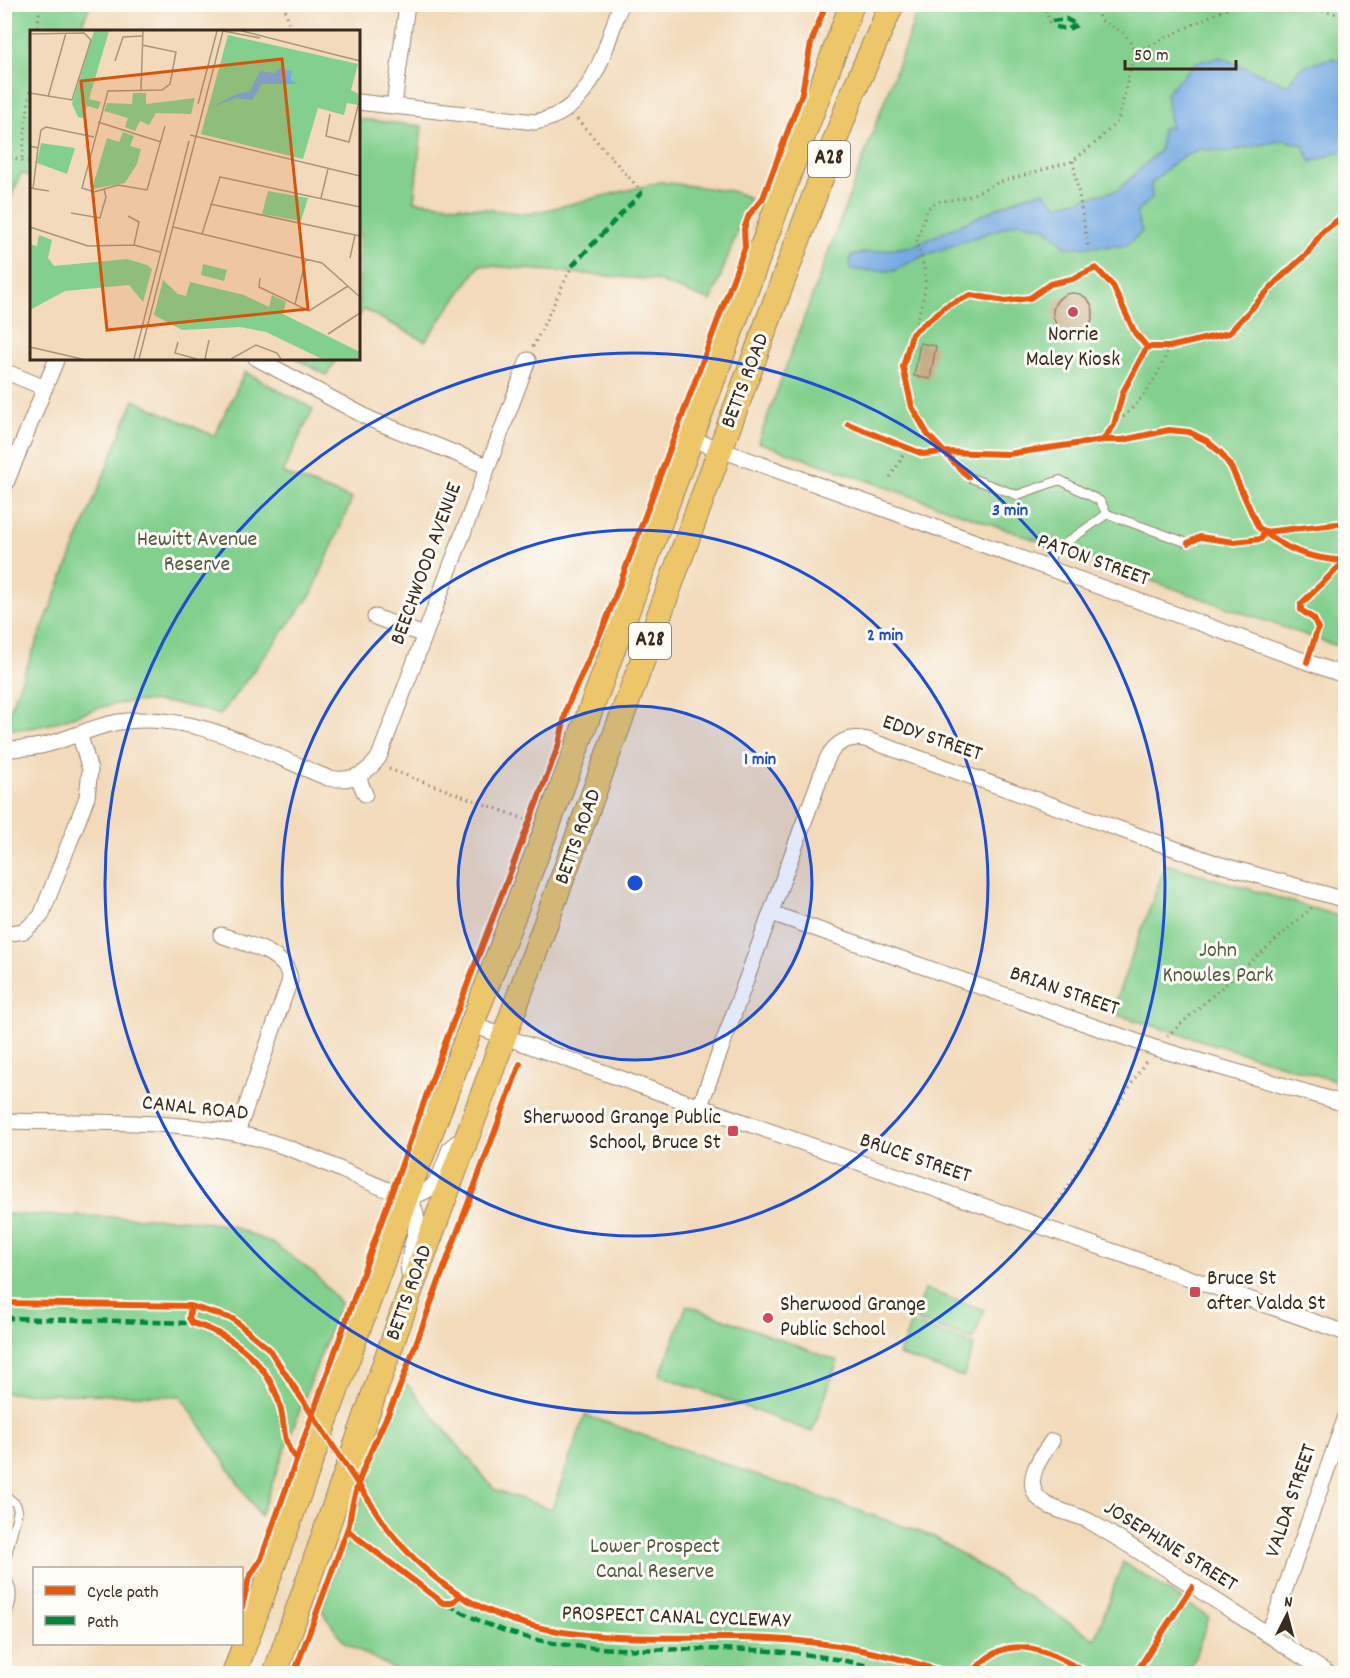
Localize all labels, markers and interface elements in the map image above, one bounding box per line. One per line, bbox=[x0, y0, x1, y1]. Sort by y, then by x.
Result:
inset map bbox=[30, 30, 360, 360]
scale bar bbox=[1125, 33, 1236, 71]
text: 50 m bbox=[1134, 44, 1169, 69]
road number: A28 bbox=[808, 141, 850, 177]
marker: Norrie Maley Kiosk bbox=[1066, 305, 1080, 319]
place label: Norrie Maley Kiosk bbox=[1026, 320, 1120, 376]
street label: BETTS ROAD bbox=[714, 329, 778, 433]
street label: BEECHWOOD AVENUE bbox=[383, 478, 471, 650]
text: 3 min bbox=[992, 499, 1028, 524]
park label: Hewitt Avenue Reserve bbox=[137, 525, 257, 581]
street label: PATON STREET bbox=[1033, 526, 1154, 596]
road number: A28 bbox=[629, 623, 671, 659]
text: 2 min bbox=[867, 624, 903, 649]
street label: EDDY STREET bbox=[878, 707, 986, 771]
text: 1 min bbox=[744, 748, 776, 773]
street label: BETTS ROAD bbox=[547, 785, 611, 889]
centre of rings bbox=[625, 873, 645, 893]
park label: John Knowles Park bbox=[1163, 936, 1274, 992]
street label: BRIAN STREET bbox=[1005, 959, 1123, 1025]
street label: CANAL ROAD bbox=[140, 1088, 250, 1130]
place label: Sherwood Grange Public School, Bruce St bbox=[523, 1103, 721, 1159]
marker: Sherwood Grange Public School, Bruce St bbox=[726, 1124, 740, 1138]
street label: BRUCE STREET bbox=[855, 1126, 975, 1193]
street label: BETTS ROAD bbox=[378, 1241, 442, 1345]
place label: Bruce St after Valda St bbox=[1207, 1264, 1326, 1320]
marker: Bruce St after Valda St bbox=[1188, 1285, 1202, 1299]
place label: Sherwood Grange Public School bbox=[780, 1290, 926, 1346]
marker: Sherwood Grange Public School bbox=[761, 1311, 775, 1325]
street label: VALDA STREET bbox=[1258, 1440, 1326, 1562]
street label: JOSEPHINE STREET bbox=[1097, 1494, 1243, 1601]
park label: Lower Prospect Canal Reserve bbox=[590, 1532, 720, 1588]
legend bbox=[33, 1567, 243, 1645]
text: Cycle path bbox=[87, 1581, 158, 1606]
north arrow bbox=[1257, 1585, 1317, 1645]
text: N bbox=[1283, 1591, 1294, 1614]
street label: PROSPECT CANAL CYCLEWAY bbox=[561, 1599, 792, 1638]
text: Path bbox=[87, 1611, 119, 1636]

